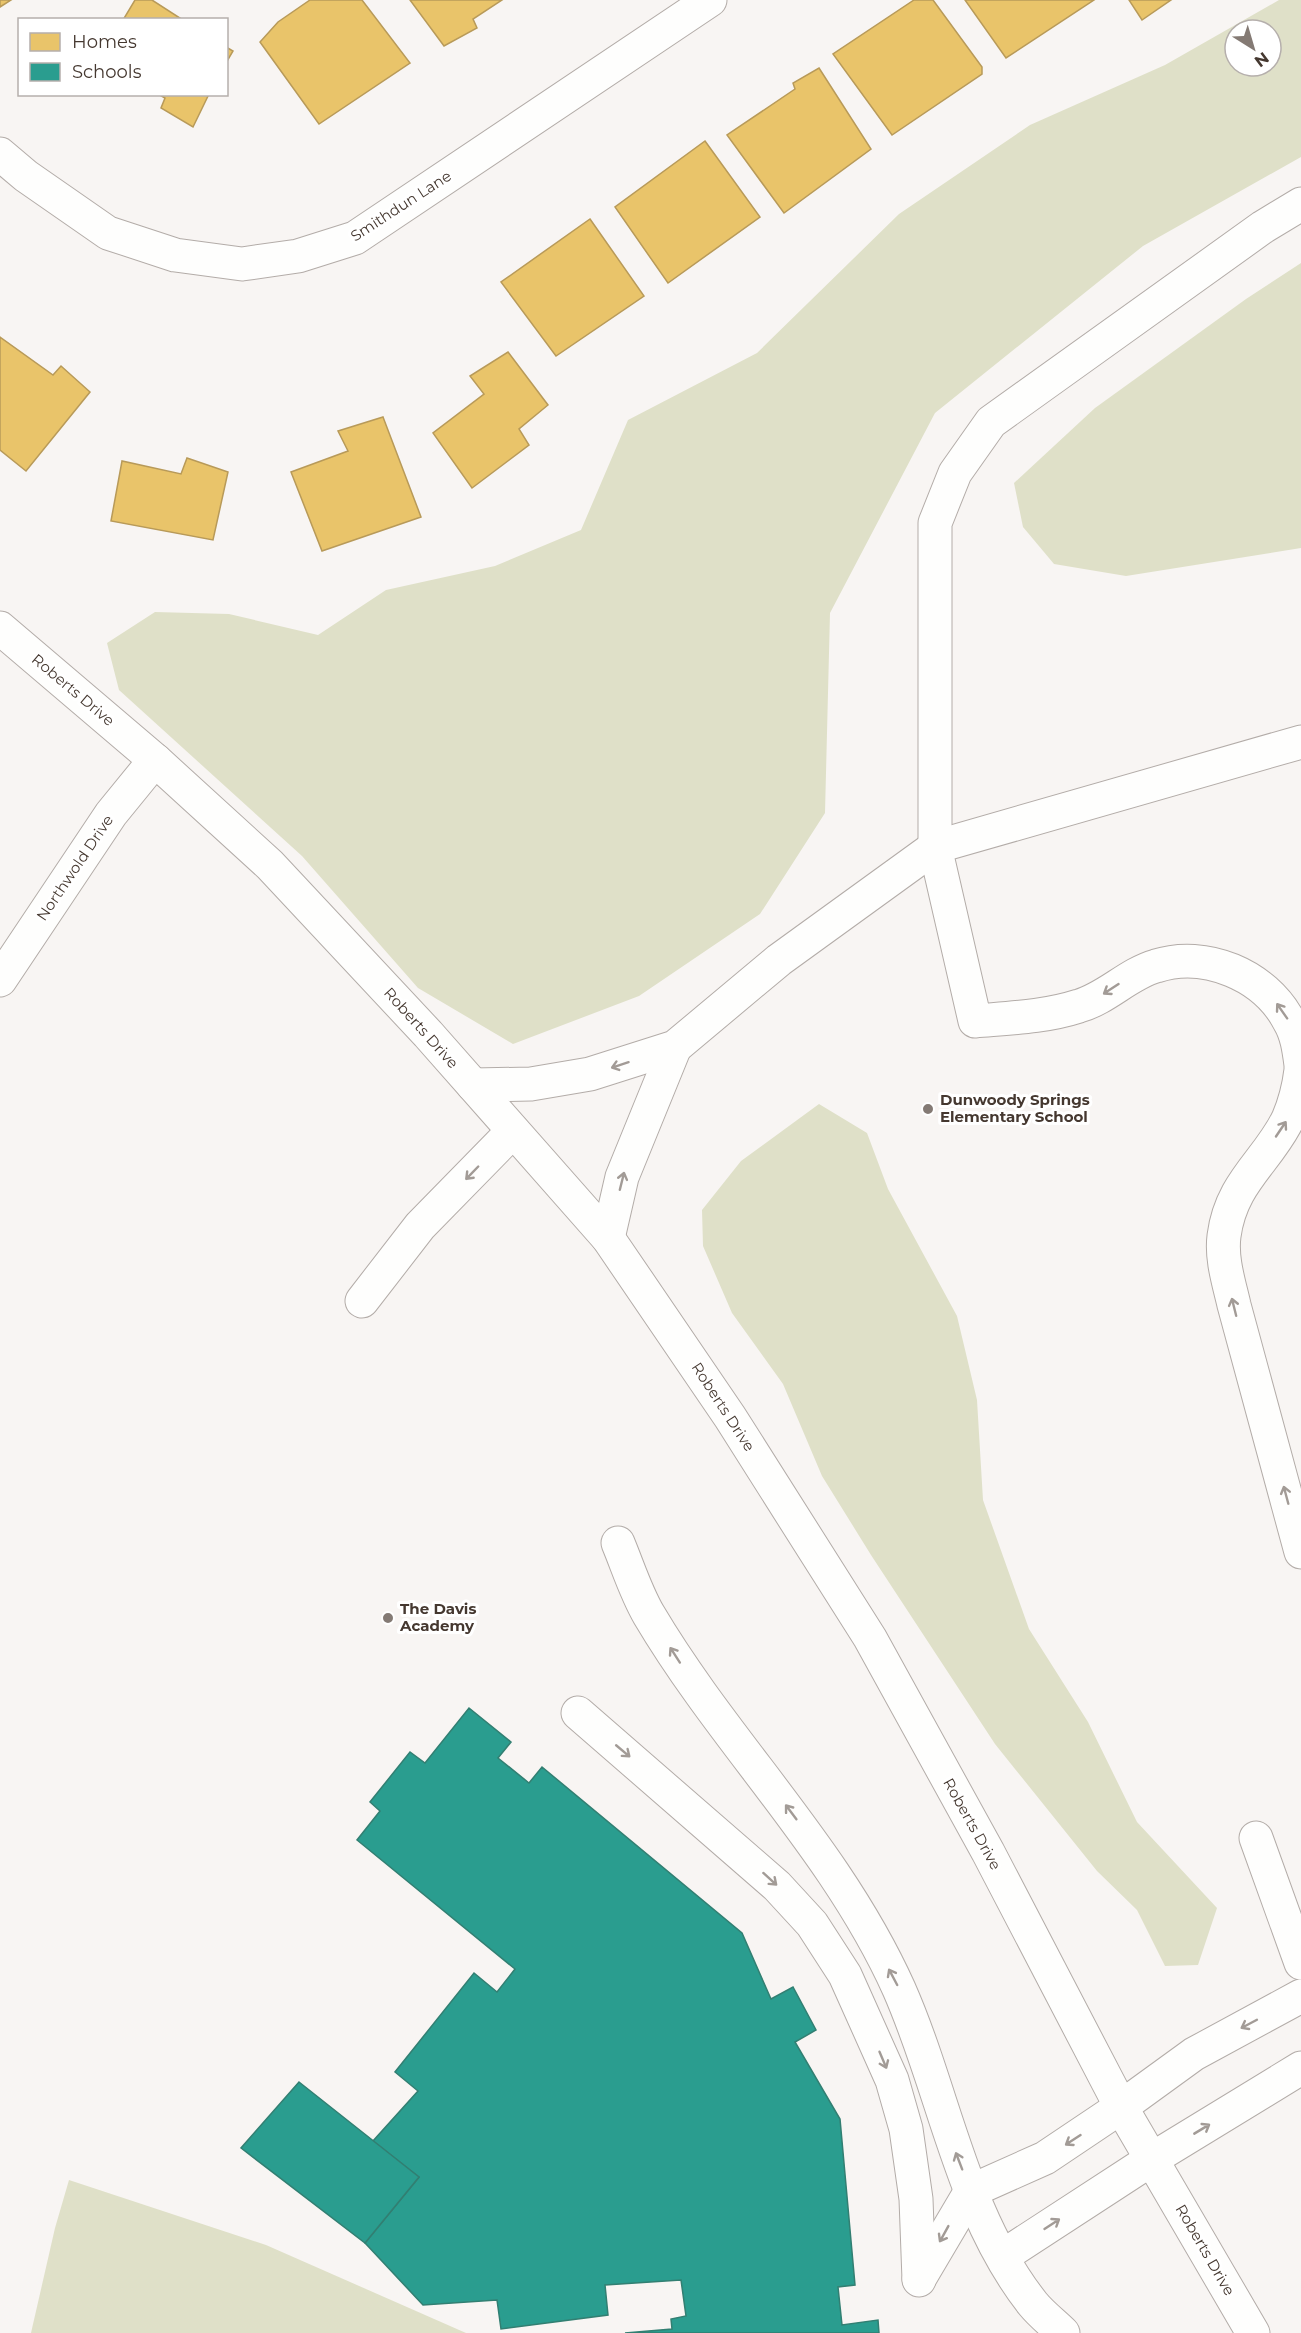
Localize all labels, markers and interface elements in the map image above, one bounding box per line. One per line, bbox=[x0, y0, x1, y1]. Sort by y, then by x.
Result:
legend bbox=[18, 18, 228, 96]
north arrow bbox=[1223, 18, 1283, 78]
text: Homes bbox=[72, 31, 137, 53]
text: N bbox=[1251, 48, 1273, 71]
text: Schools bbox=[72, 61, 142, 83]
street label: Smithdun Lane bbox=[347, 166, 455, 245]
street label: Roberts Drive bbox=[28, 649, 119, 730]
street label: Northwold Drive bbox=[32, 811, 117, 924]
street label: Roberts Drive bbox=[380, 983, 463, 1072]
one-way arrow bbox=[1103, 983, 1119, 995]
one-way arrow bbox=[1276, 1003, 1288, 1019]
one-way arrow bbox=[611, 1060, 630, 1071]
place label: Dunwoody Springs Elementary School bbox=[940, 1090, 1090, 1126]
marker: Dunwoody Springs Elementary School bbox=[921, 1102, 935, 1116]
one-way arrow bbox=[1275, 1122, 1287, 1138]
one-way arrow bbox=[465, 1165, 479, 1180]
one-way arrow bbox=[616, 1172, 628, 1191]
one-way arrow bbox=[1228, 1298, 1240, 1317]
street label: Roberts Drive bbox=[688, 1359, 759, 1455]
one-way arrow bbox=[1279, 1486, 1291, 1505]
place label: The Davis Academy bbox=[399, 1599, 476, 1635]
marker: The Davis Academy bbox=[381, 1611, 395, 1625]
one-way arrow bbox=[669, 1647, 681, 1664]
one-way arrow bbox=[615, 1744, 630, 1758]
street label: Roberts Drive bbox=[939, 1774, 1006, 1873]
one-way arrow bbox=[784, 1804, 797, 1820]
one-way arrow bbox=[762, 1872, 777, 1886]
one-way arrow bbox=[886, 1969, 898, 1987]
one-way arrow bbox=[1241, 2019, 1259, 2030]
one-way arrow bbox=[878, 2051, 889, 2069]
one-way arrow bbox=[1193, 2122, 1210, 2134]
one-way arrow bbox=[1065, 2134, 1081, 2146]
one-way arrow bbox=[953, 2152, 964, 2170]
street label: Roberts Drive bbox=[1172, 2201, 1239, 2299]
one-way arrow bbox=[1043, 2218, 1059, 2230]
one-way arrow bbox=[937, 2225, 949, 2242]

